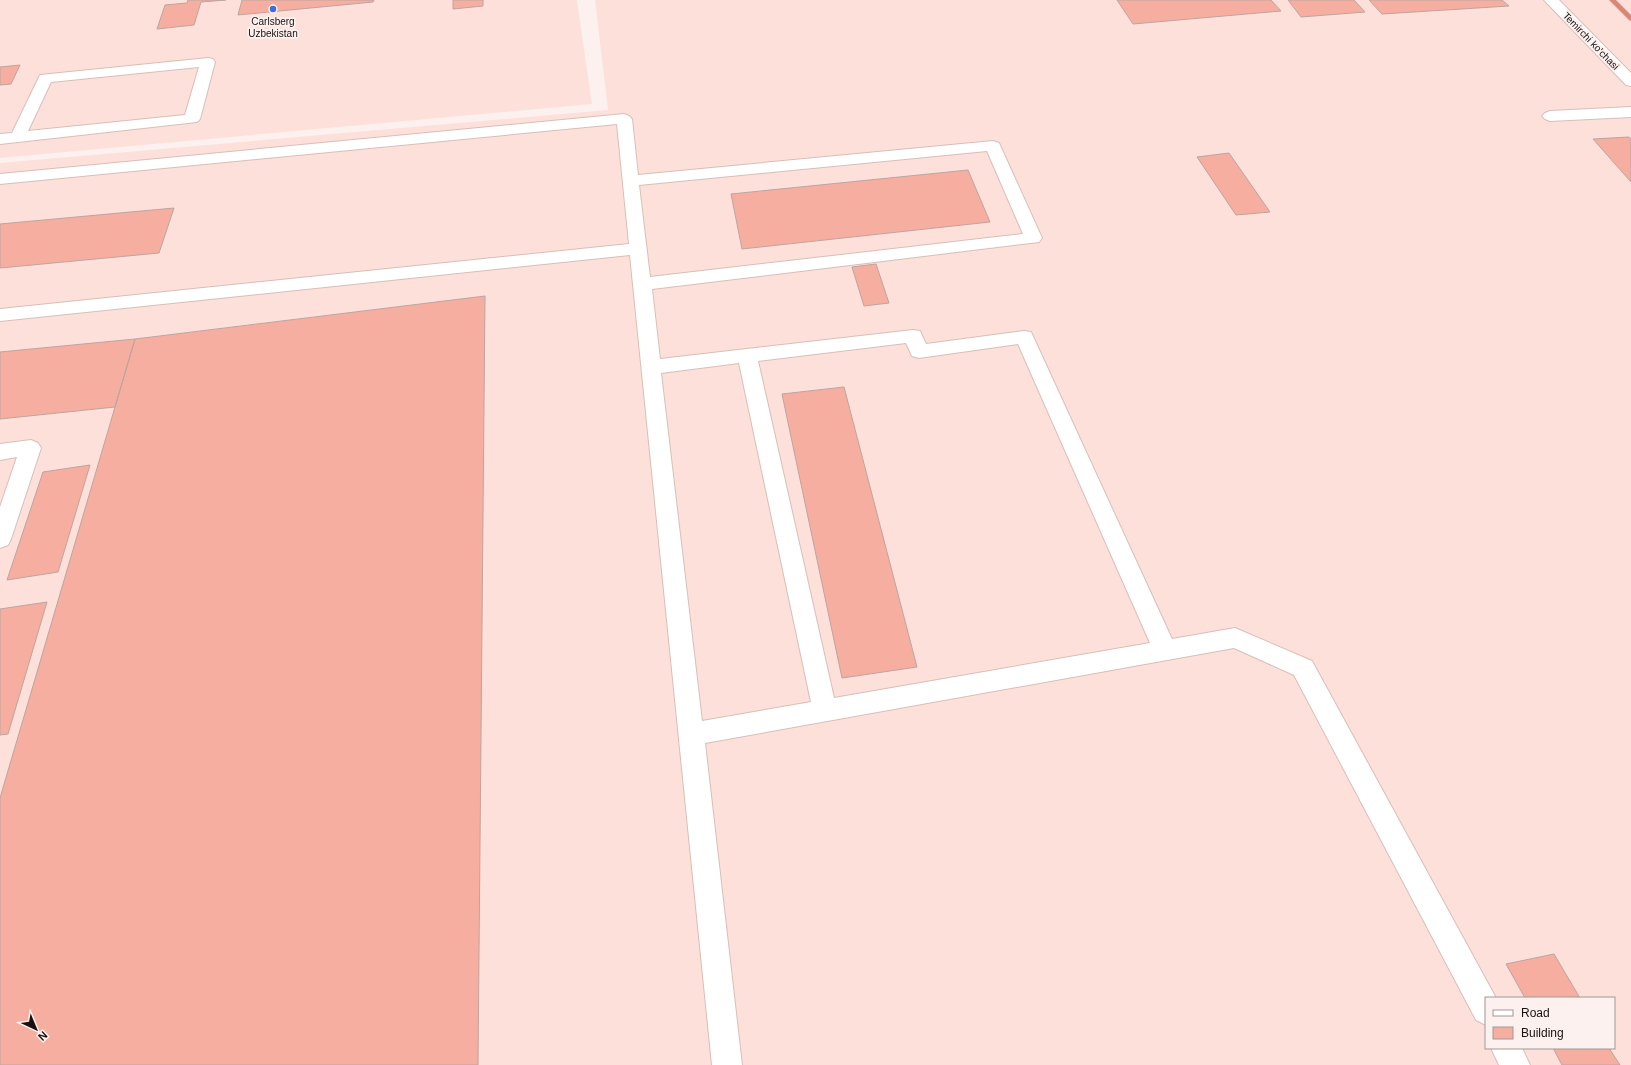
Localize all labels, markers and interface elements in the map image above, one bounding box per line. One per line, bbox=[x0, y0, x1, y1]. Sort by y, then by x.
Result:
marker: Carlsberg Uzbekistan bbox=[268, 4, 278, 14]
street label: Temirchi ko'chasi bbox=[1561, 10, 1621, 72]
place label: Carlsberg Uzbekistan bbox=[248, 16, 298, 39]
legend bbox=[1485, 997, 1615, 1049]
text: Road bbox=[1521, 1006, 1550, 1020]
north arrow bbox=[16, 1009, 56, 1049]
text: Building bbox=[1521, 1026, 1564, 1040]
text: N bbox=[36, 1029, 50, 1043]

